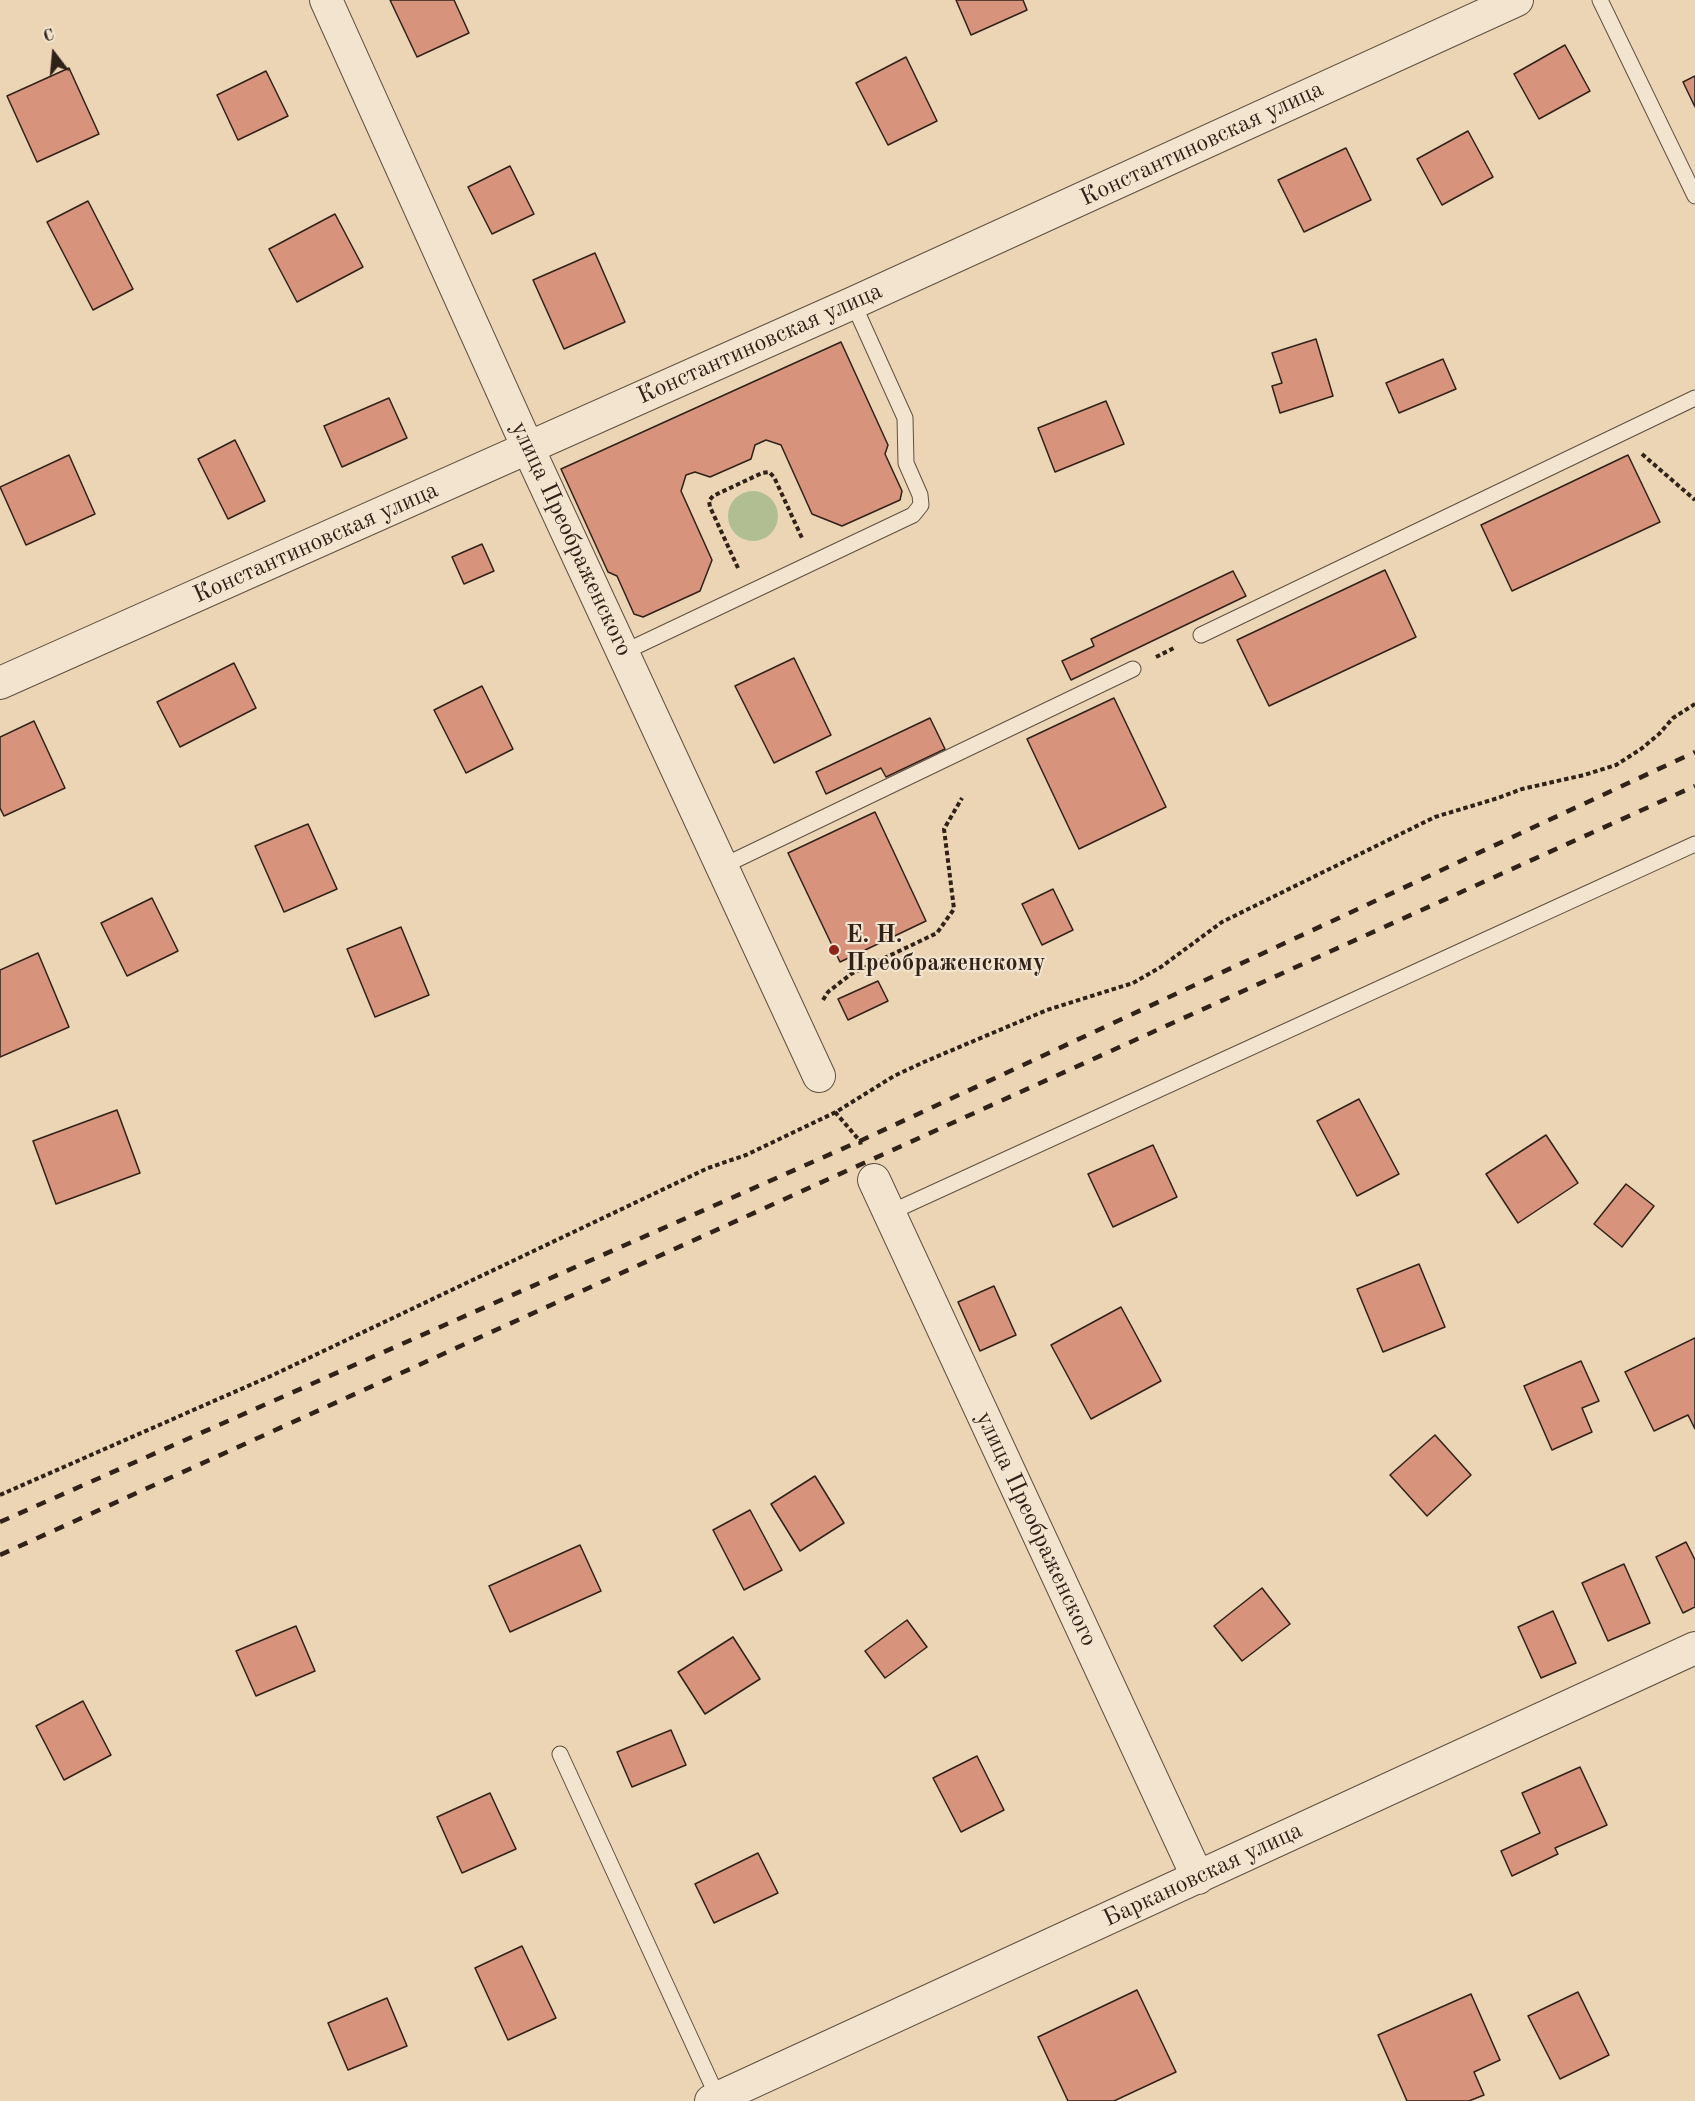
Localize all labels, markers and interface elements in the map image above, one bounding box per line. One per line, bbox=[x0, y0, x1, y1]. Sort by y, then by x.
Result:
north arrow bbox=[24, 24, 84, 84]
text: С bbox=[42, 28, 56, 46]
street label: Константиновская улица bbox=[1076, 75, 1328, 213]
street label: Константиновская улица bbox=[633, 277, 887, 411]
street label: улица Преображенского bbox=[504, 417, 638, 661]
street label: Константиновская улица bbox=[189, 476, 443, 610]
place label: Е. Н. Преображенскому bbox=[846, 922, 1046, 978]
marker: Е. Н. Преображенскому bbox=[827, 943, 841, 957]
street label: улица Преображенского bbox=[969, 1407, 1103, 1651]
street label: Баркановская улица bbox=[1099, 1816, 1307, 1934]

